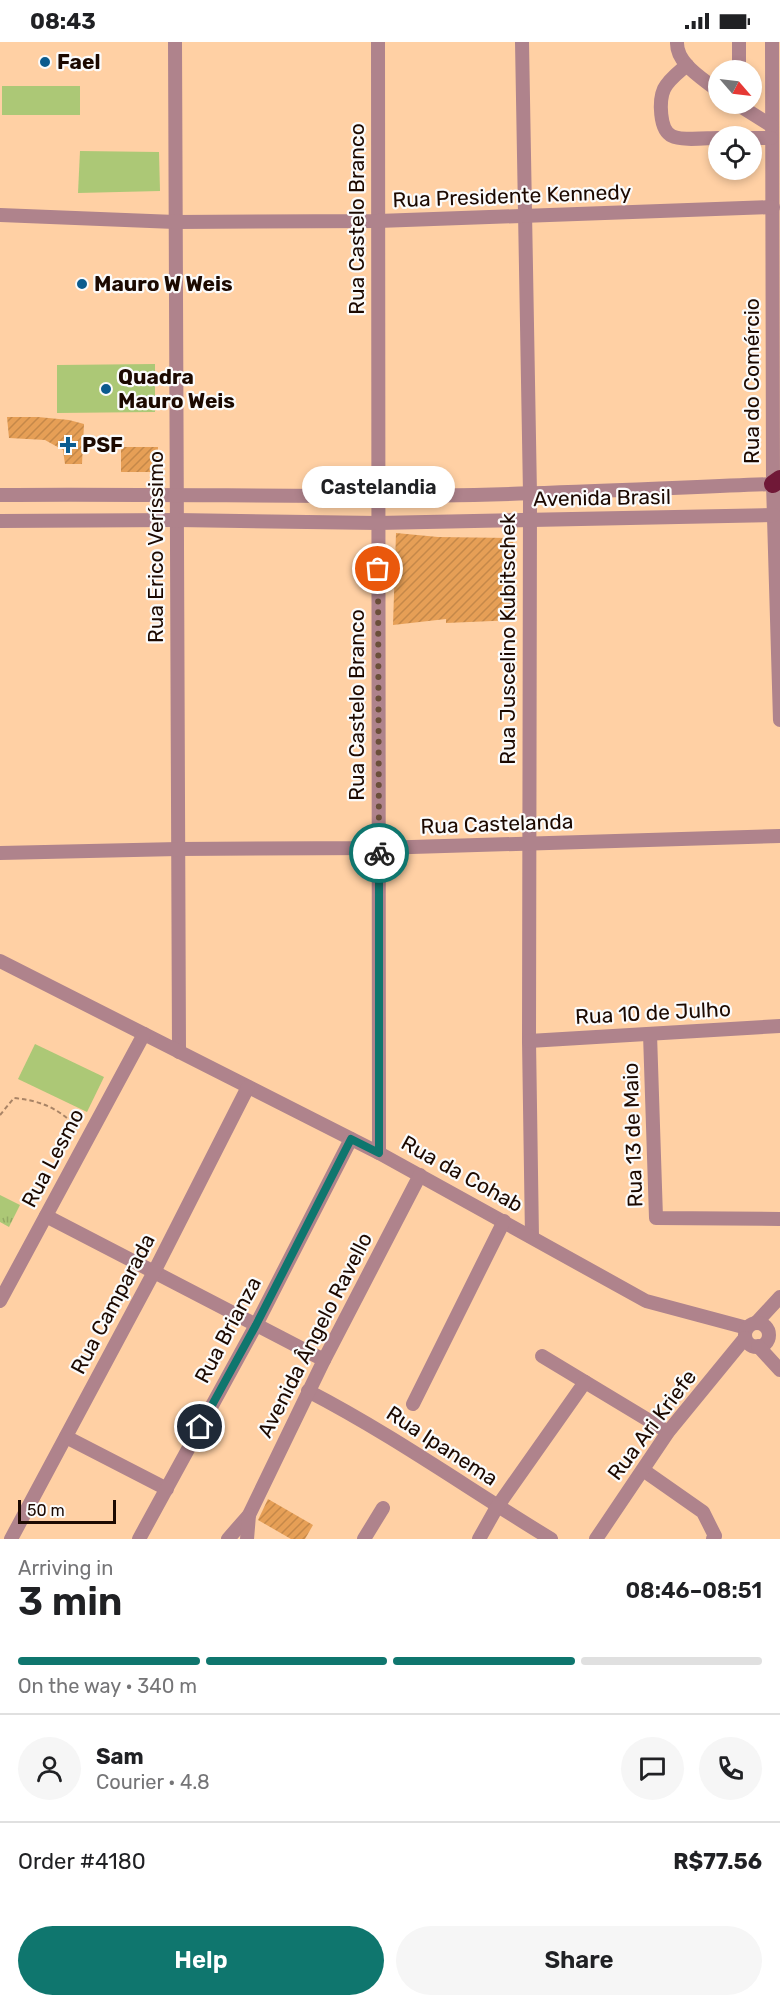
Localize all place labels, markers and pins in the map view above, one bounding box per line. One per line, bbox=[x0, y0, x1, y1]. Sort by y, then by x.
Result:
place label: Fael bbox=[57, 49, 100, 74]
marker: Fael bbox=[38, 55, 52, 69]
place label: Mauro W Weis bbox=[94, 271, 233, 296]
marker: Mauro W Weis bbox=[75, 277, 89, 291]
place label: Quadra Mauro Weis bbox=[118, 364, 235, 413]
marker: Quadra Mauro Weis bbox=[99, 382, 113, 396]
place label: PSF bbox=[82, 432, 123, 457]
marker: PSF bbox=[59, 436, 77, 454]
callout: Castelandia bbox=[302, 467, 454, 509]
pin bbox=[352, 543, 403, 594]
pin bbox=[174, 1401, 225, 1452]

